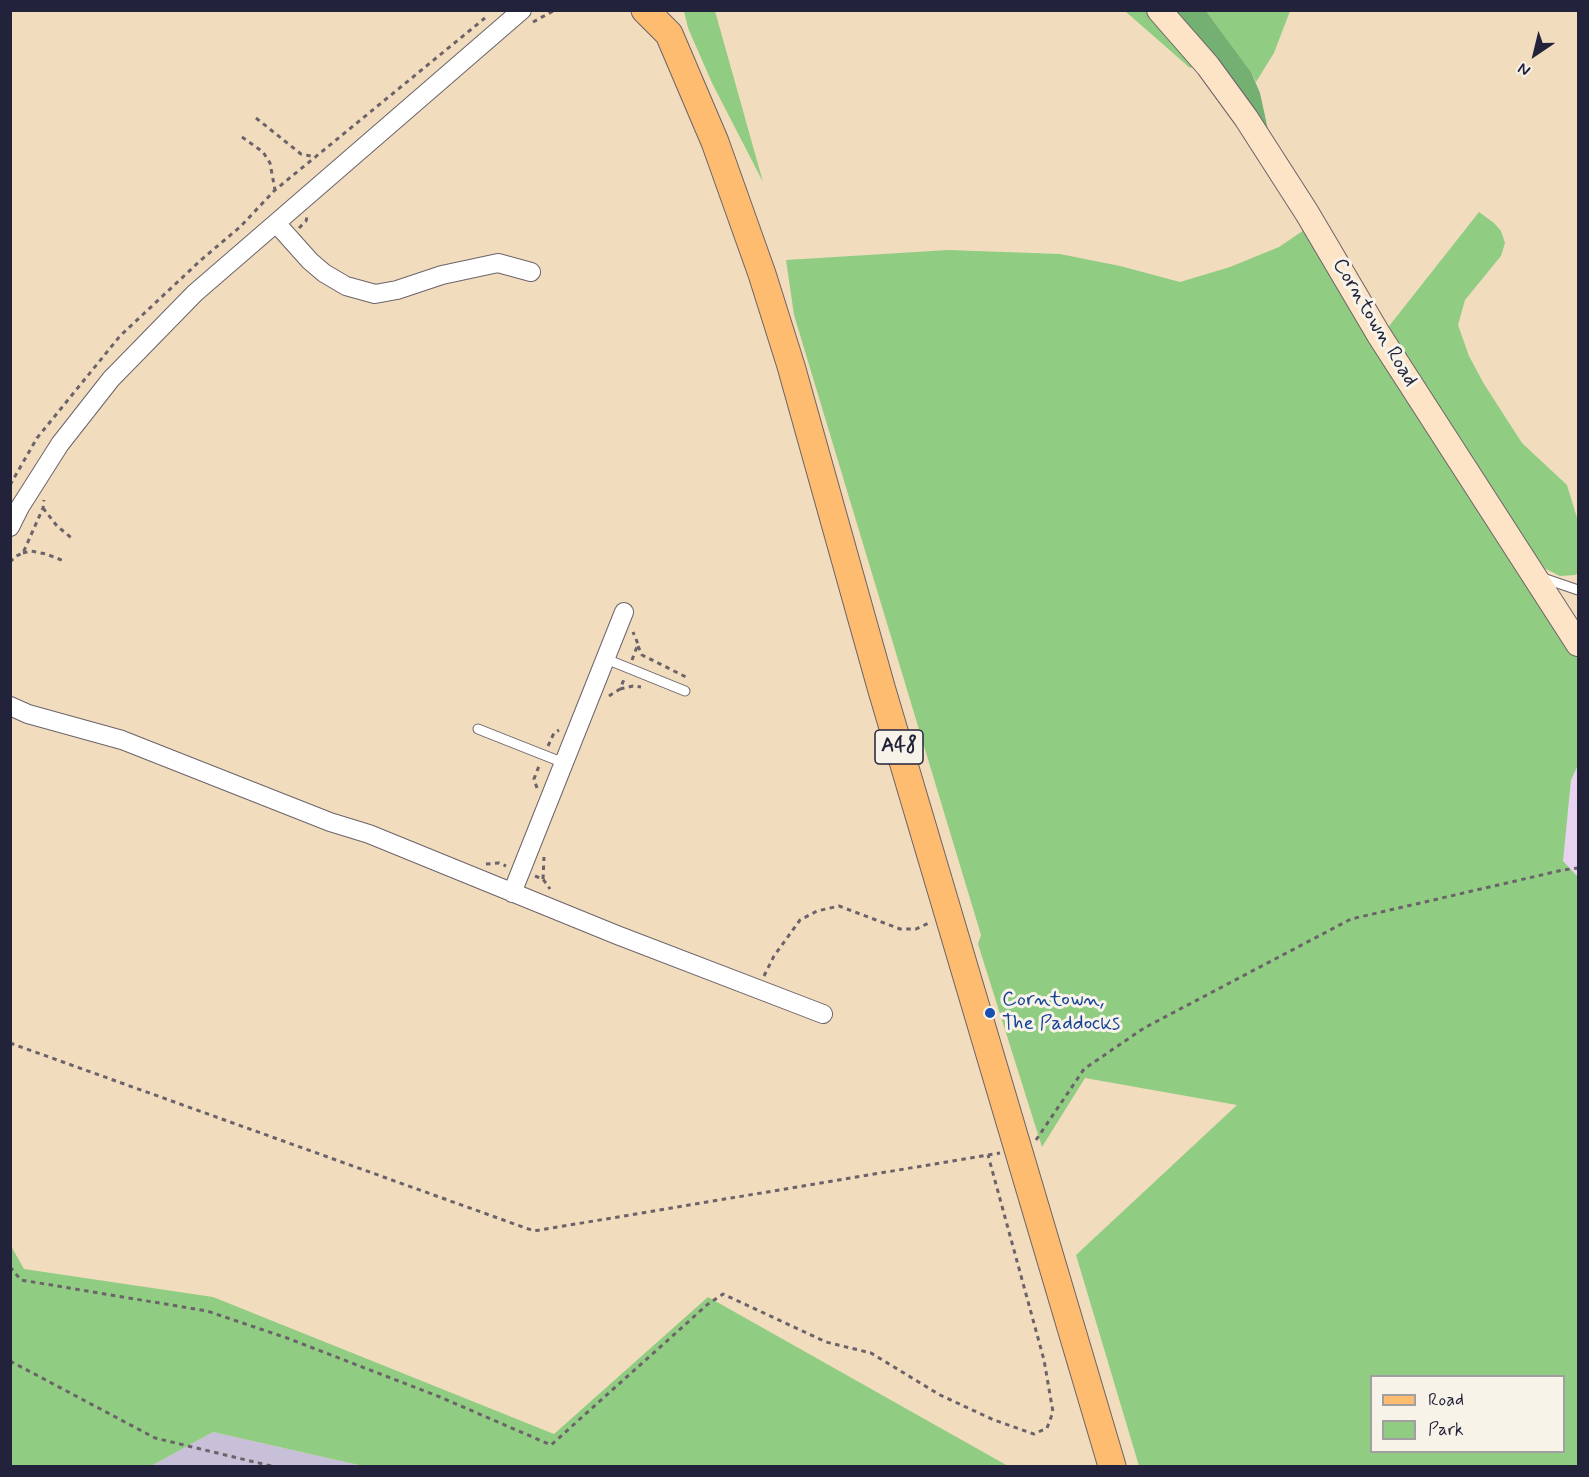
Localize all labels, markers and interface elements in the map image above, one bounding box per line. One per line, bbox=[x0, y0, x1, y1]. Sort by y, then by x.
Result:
north arrow bbox=[1505, 24, 1565, 84]
text: N bbox=[1514, 57, 1535, 81]
street label: Corntown Road bbox=[1326, 254, 1422, 392]
road number: A48 bbox=[875, 730, 923, 764]
place label: Corntown, The Paddocks bbox=[1002, 988, 1120, 1038]
marker: Corntown, The Paddocks bbox=[983, 1006, 997, 1020]
legend bbox=[1370, 1375, 1565, 1453]
text: Road bbox=[1428, 1388, 1464, 1412]
text: Park bbox=[1428, 1418, 1464, 1442]

